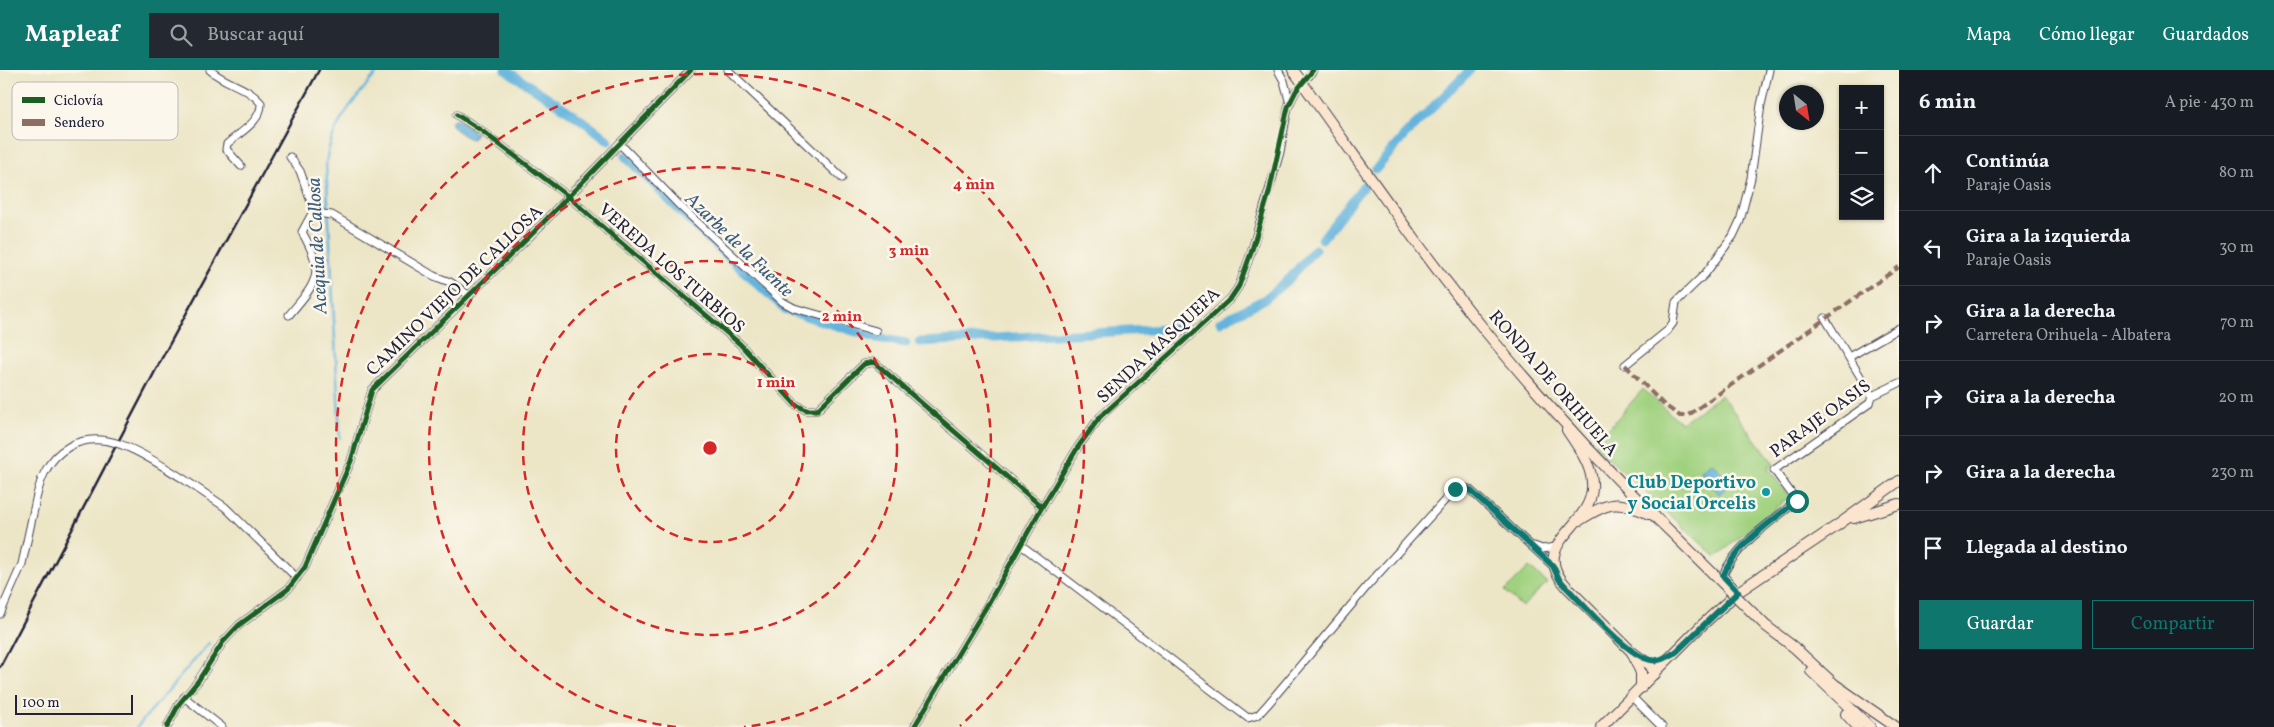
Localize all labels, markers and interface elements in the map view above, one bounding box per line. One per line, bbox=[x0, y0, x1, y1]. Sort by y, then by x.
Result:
search box bbox=[149, 13, 499, 58]
text: Mapleaf bbox=[25, 18, 119, 52]
icon: search bbox=[167, 21, 195, 49]
text: Buscar aquí bbox=[207, 22, 304, 48]
text: Mapa bbox=[1966, 23, 2011, 48]
text: Cómo llegar bbox=[2039, 23, 2135, 48]
text: Guardados bbox=[2163, 23, 2249, 48]
legend bbox=[12, 82, 178, 140]
north arrow bbox=[1779, 85, 1824, 130]
map controls bbox=[1839, 85, 1884, 220]
button: + bbox=[1839, 85, 1884, 130]
text: 6 min bbox=[1919, 88, 1976, 117]
text: Ciclovía bbox=[54, 92, 103, 111]
text: A pie · 430 m bbox=[2165, 92, 2254, 114]
text: Sendero bbox=[54, 114, 105, 133]
button: − bbox=[1839, 130, 1884, 175]
text: Continúa bbox=[1966, 149, 2049, 175]
icon: ahead bbox=[1919, 159, 1947, 187]
text: 80 m bbox=[2219, 162, 2254, 184]
text: 4 min bbox=[953, 175, 995, 196]
button: layers bbox=[1839, 175, 1884, 220]
text: Paraje Oasis bbox=[1966, 175, 2051, 197]
water label: Acequia de Callosa bbox=[301, 177, 335, 316]
water label: Azarbe de la Fuente bbox=[678, 186, 799, 304]
street label: VEREDA LOS TURBIOS bbox=[592, 198, 750, 340]
street label: CAMINO VIEJO DE CALLOSA bbox=[361, 200, 549, 382]
text: Gira a la izquierda bbox=[1966, 224, 2131, 250]
icon: left bbox=[1919, 234, 1947, 262]
text: 30 m bbox=[2219, 237, 2254, 259]
text: 3 min bbox=[889, 241, 929, 262]
text: Paraje Oasis bbox=[1966, 250, 2051, 272]
street label: SENDA MASQUEFA bbox=[1092, 282, 1226, 410]
text: Gira a la derecha bbox=[1966, 299, 2116, 325]
street label: RONDA DE ORIHUELA bbox=[1482, 305, 1624, 463]
text: 2 min bbox=[822, 307, 862, 328]
icon: right bbox=[1919, 309, 1947, 337]
text: 70 m bbox=[2220, 312, 2254, 334]
text: Carretera Orihuela - Albatera bbox=[1966, 325, 2171, 347]
text: 1 min bbox=[757, 373, 795, 394]
street label: PARAJE OASIS bbox=[1765, 374, 1876, 464]
icon: right bbox=[1919, 384, 1947, 412]
text: Gira a la derecha bbox=[1966, 385, 2116, 411]
text: 20 m bbox=[2219, 387, 2254, 409]
centre of rings bbox=[701, 439, 719, 457]
icon: right bbox=[1919, 459, 1947, 487]
text: Gira a la derecha bbox=[1966, 460, 2116, 486]
text: 230 m bbox=[2211, 462, 2254, 484]
place label: Club Deportivo y Social Orcelis bbox=[1627, 471, 1756, 517]
route end bbox=[1444, 478, 1467, 501]
marker: Club Deportivo y Social Orcelis bbox=[1760, 486, 1772, 498]
route start bbox=[1786, 490, 1809, 513]
icon: arrive bbox=[1919, 534, 1947, 562]
text: Llegada al destino bbox=[1966, 535, 2128, 561]
button: Guardar bbox=[1919, 600, 2082, 649]
button: Compartir bbox=[2092, 600, 2254, 649]
scale bar bbox=[15, 692, 132, 715]
text: 100 m bbox=[22, 694, 60, 713]

